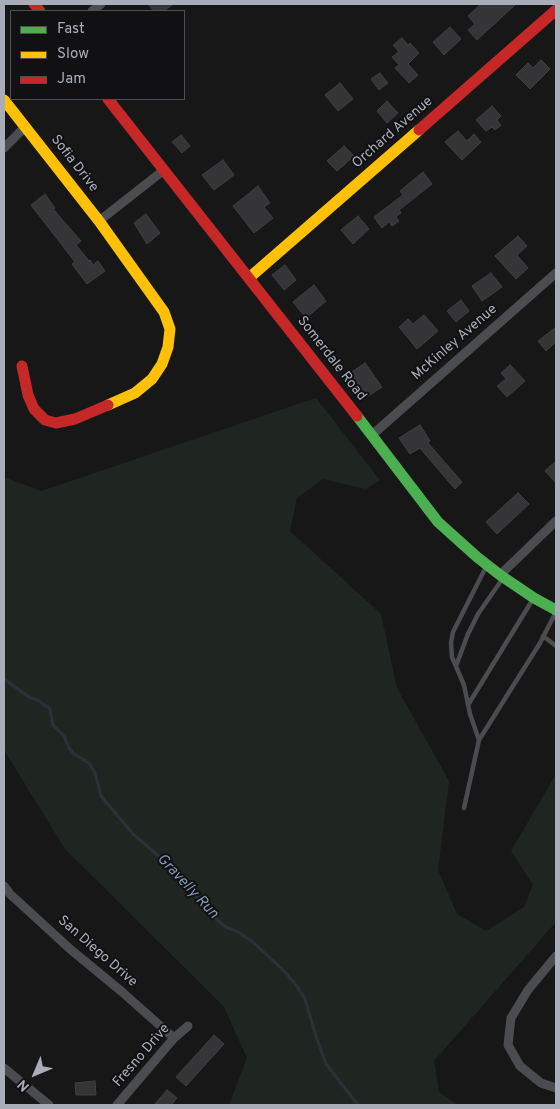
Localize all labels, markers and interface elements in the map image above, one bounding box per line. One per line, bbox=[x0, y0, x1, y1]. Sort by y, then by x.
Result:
legend bbox=[10, 10, 185, 100]
text: Fast bbox=[57, 20, 85, 39]
text: Slow bbox=[57, 45, 89, 64]
text: Jam bbox=[57, 70, 86, 89]
street label: Orchard Avenue bbox=[349, 94, 437, 172]
street label: Sofia Drive bbox=[46, 132, 102, 196]
street label: McKinley Avenue bbox=[409, 301, 501, 385]
street label: Somerdale Road bbox=[293, 313, 369, 405]
water label: Gravelly Run bbox=[152, 851, 222, 923]
street label: San Diego Drive bbox=[54, 913, 140, 991]
street label: Fresno Drive bbox=[110, 1021, 174, 1091]
north arrow bbox=[10, 1049, 60, 1099]
text: N bbox=[14, 1075, 34, 1095]

